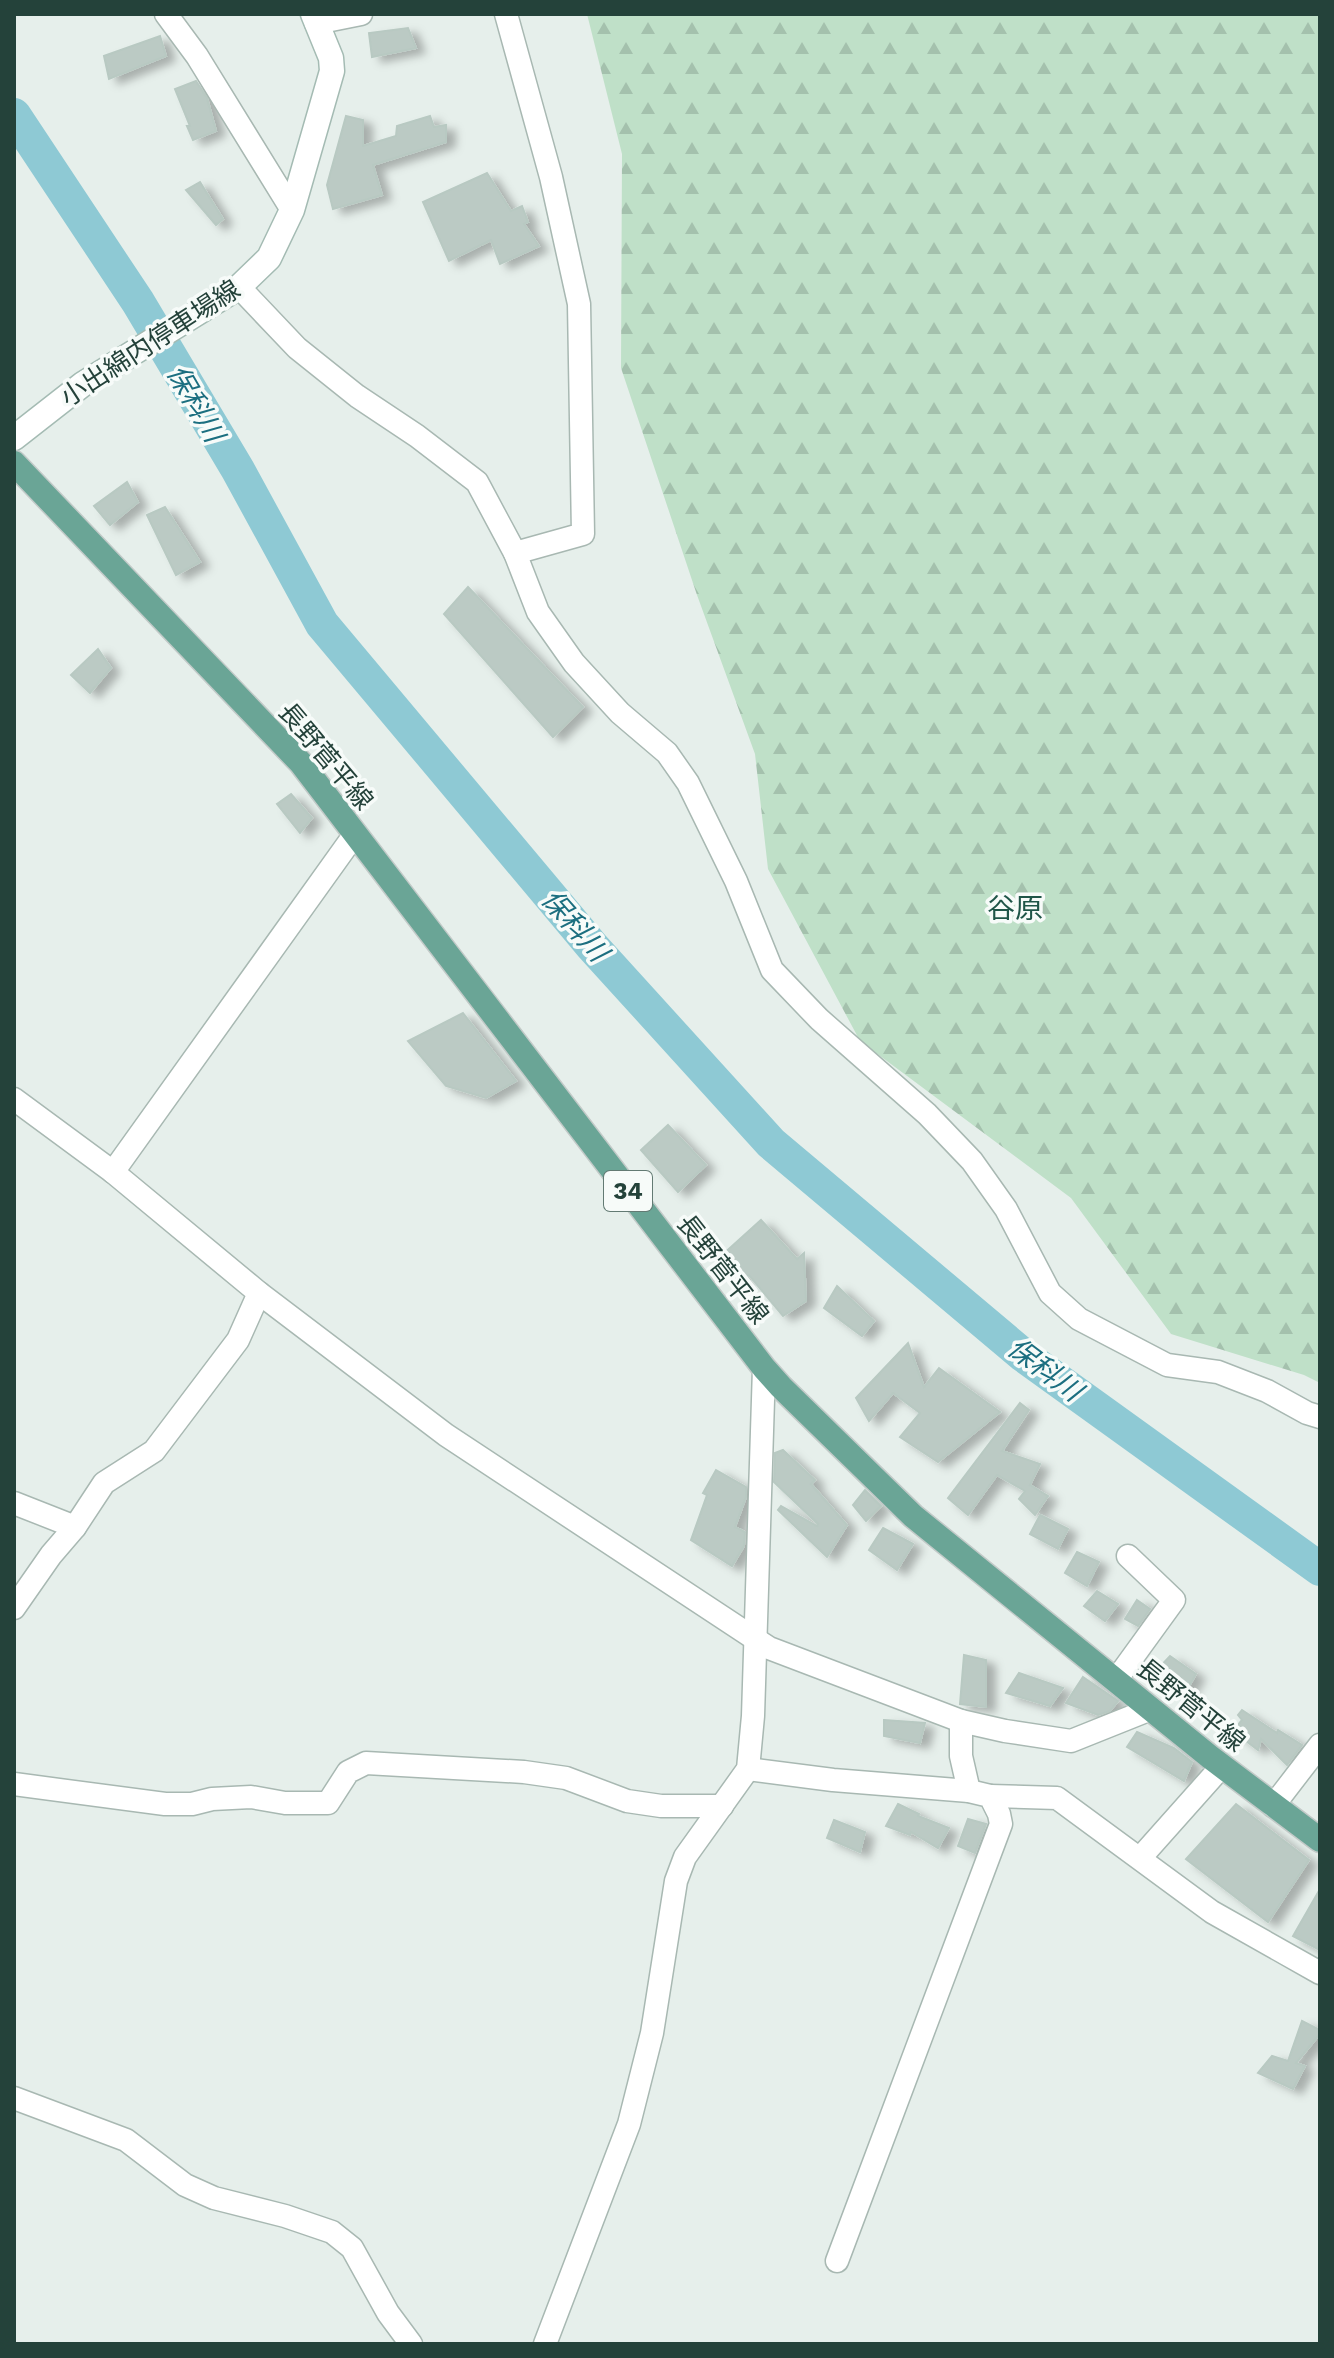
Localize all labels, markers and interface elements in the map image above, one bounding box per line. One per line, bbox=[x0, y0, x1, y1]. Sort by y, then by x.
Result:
street label: 小出綿内停車場線 bbox=[55, 274, 245, 412]
water label: 保科川 bbox=[160, 359, 232, 450]
street label: 長野菅平線 bbox=[273, 697, 379, 815]
water label: 保科川 bbox=[535, 883, 617, 970]
district label: 谷原 bbox=[987, 892, 1043, 925]
road number: 34 bbox=[604, 1171, 652, 1211]
street label: 長野菅平線 bbox=[671, 1209, 775, 1329]
water label: 保科川 bbox=[1001, 1331, 1091, 1410]
street label: 長野菅平線 bbox=[1131, 1652, 1251, 1758]

